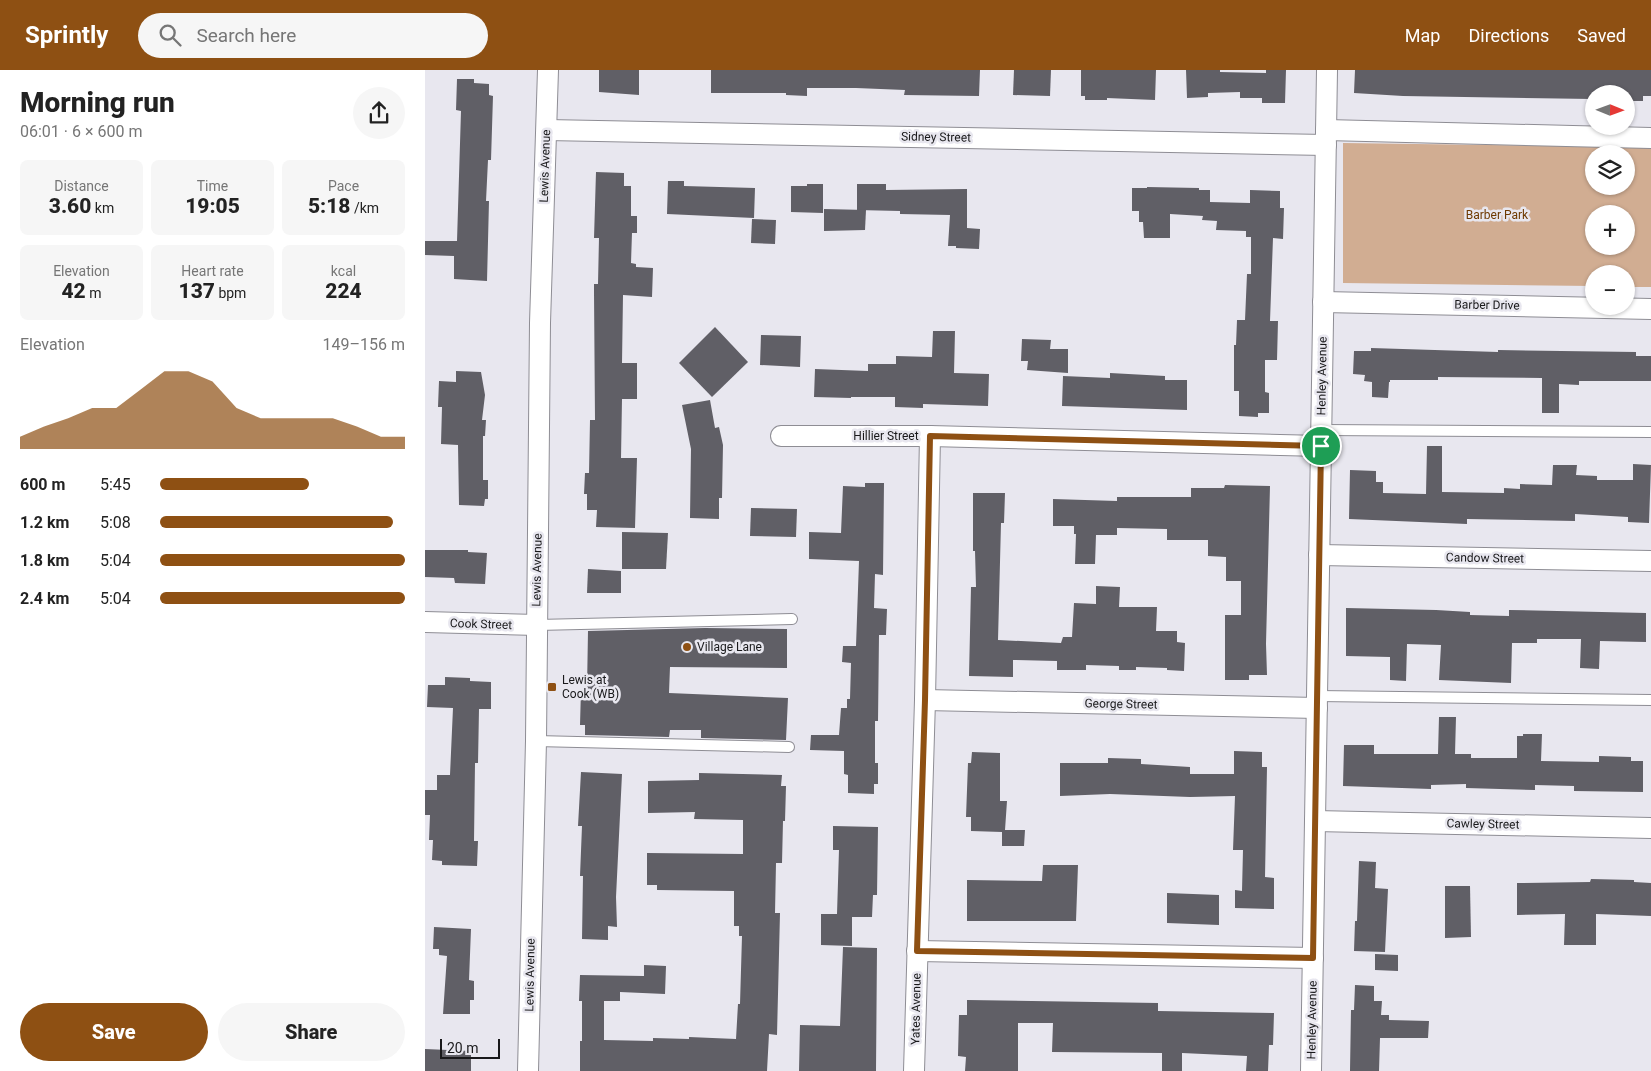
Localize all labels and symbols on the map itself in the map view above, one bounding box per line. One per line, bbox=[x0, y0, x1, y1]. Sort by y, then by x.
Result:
north arrow bbox=[1585, 85, 1635, 135]
street label: Lewis Avenue bbox=[537, 129, 553, 203]
street label: Sidney Street bbox=[901, 129, 971, 145]
park label: Barber Park bbox=[1466, 208, 1529, 222]
street label: Barber Drive bbox=[1454, 297, 1520, 313]
street label: Henley Avenue bbox=[1314, 337, 1330, 415]
pin bbox=[1300, 425, 1342, 467]
street label: Hillier Street bbox=[853, 429, 919, 443]
street label: Lewis Avenue bbox=[529, 533, 545, 607]
street label: Candow Street bbox=[1446, 550, 1524, 566]
street label: Cook Street bbox=[450, 616, 512, 632]
place label: Village Lane bbox=[697, 640, 762, 654]
marker: Village Lane bbox=[681, 641, 693, 653]
place label: Lewis at Cook (WB) bbox=[562, 673, 619, 701]
marker: Lewis at Cook (WB) bbox=[546, 681, 558, 693]
street label: George Street bbox=[1084, 696, 1158, 712]
street label: Cawley Street bbox=[1446, 816, 1520, 832]
street label: Lewis Avenue bbox=[522, 938, 538, 1012]
street label: Yates Avenue bbox=[908, 973, 924, 1045]
street label: Henley Avenue bbox=[1304, 981, 1320, 1059]
scale bar bbox=[440, 1036, 500, 1059]

